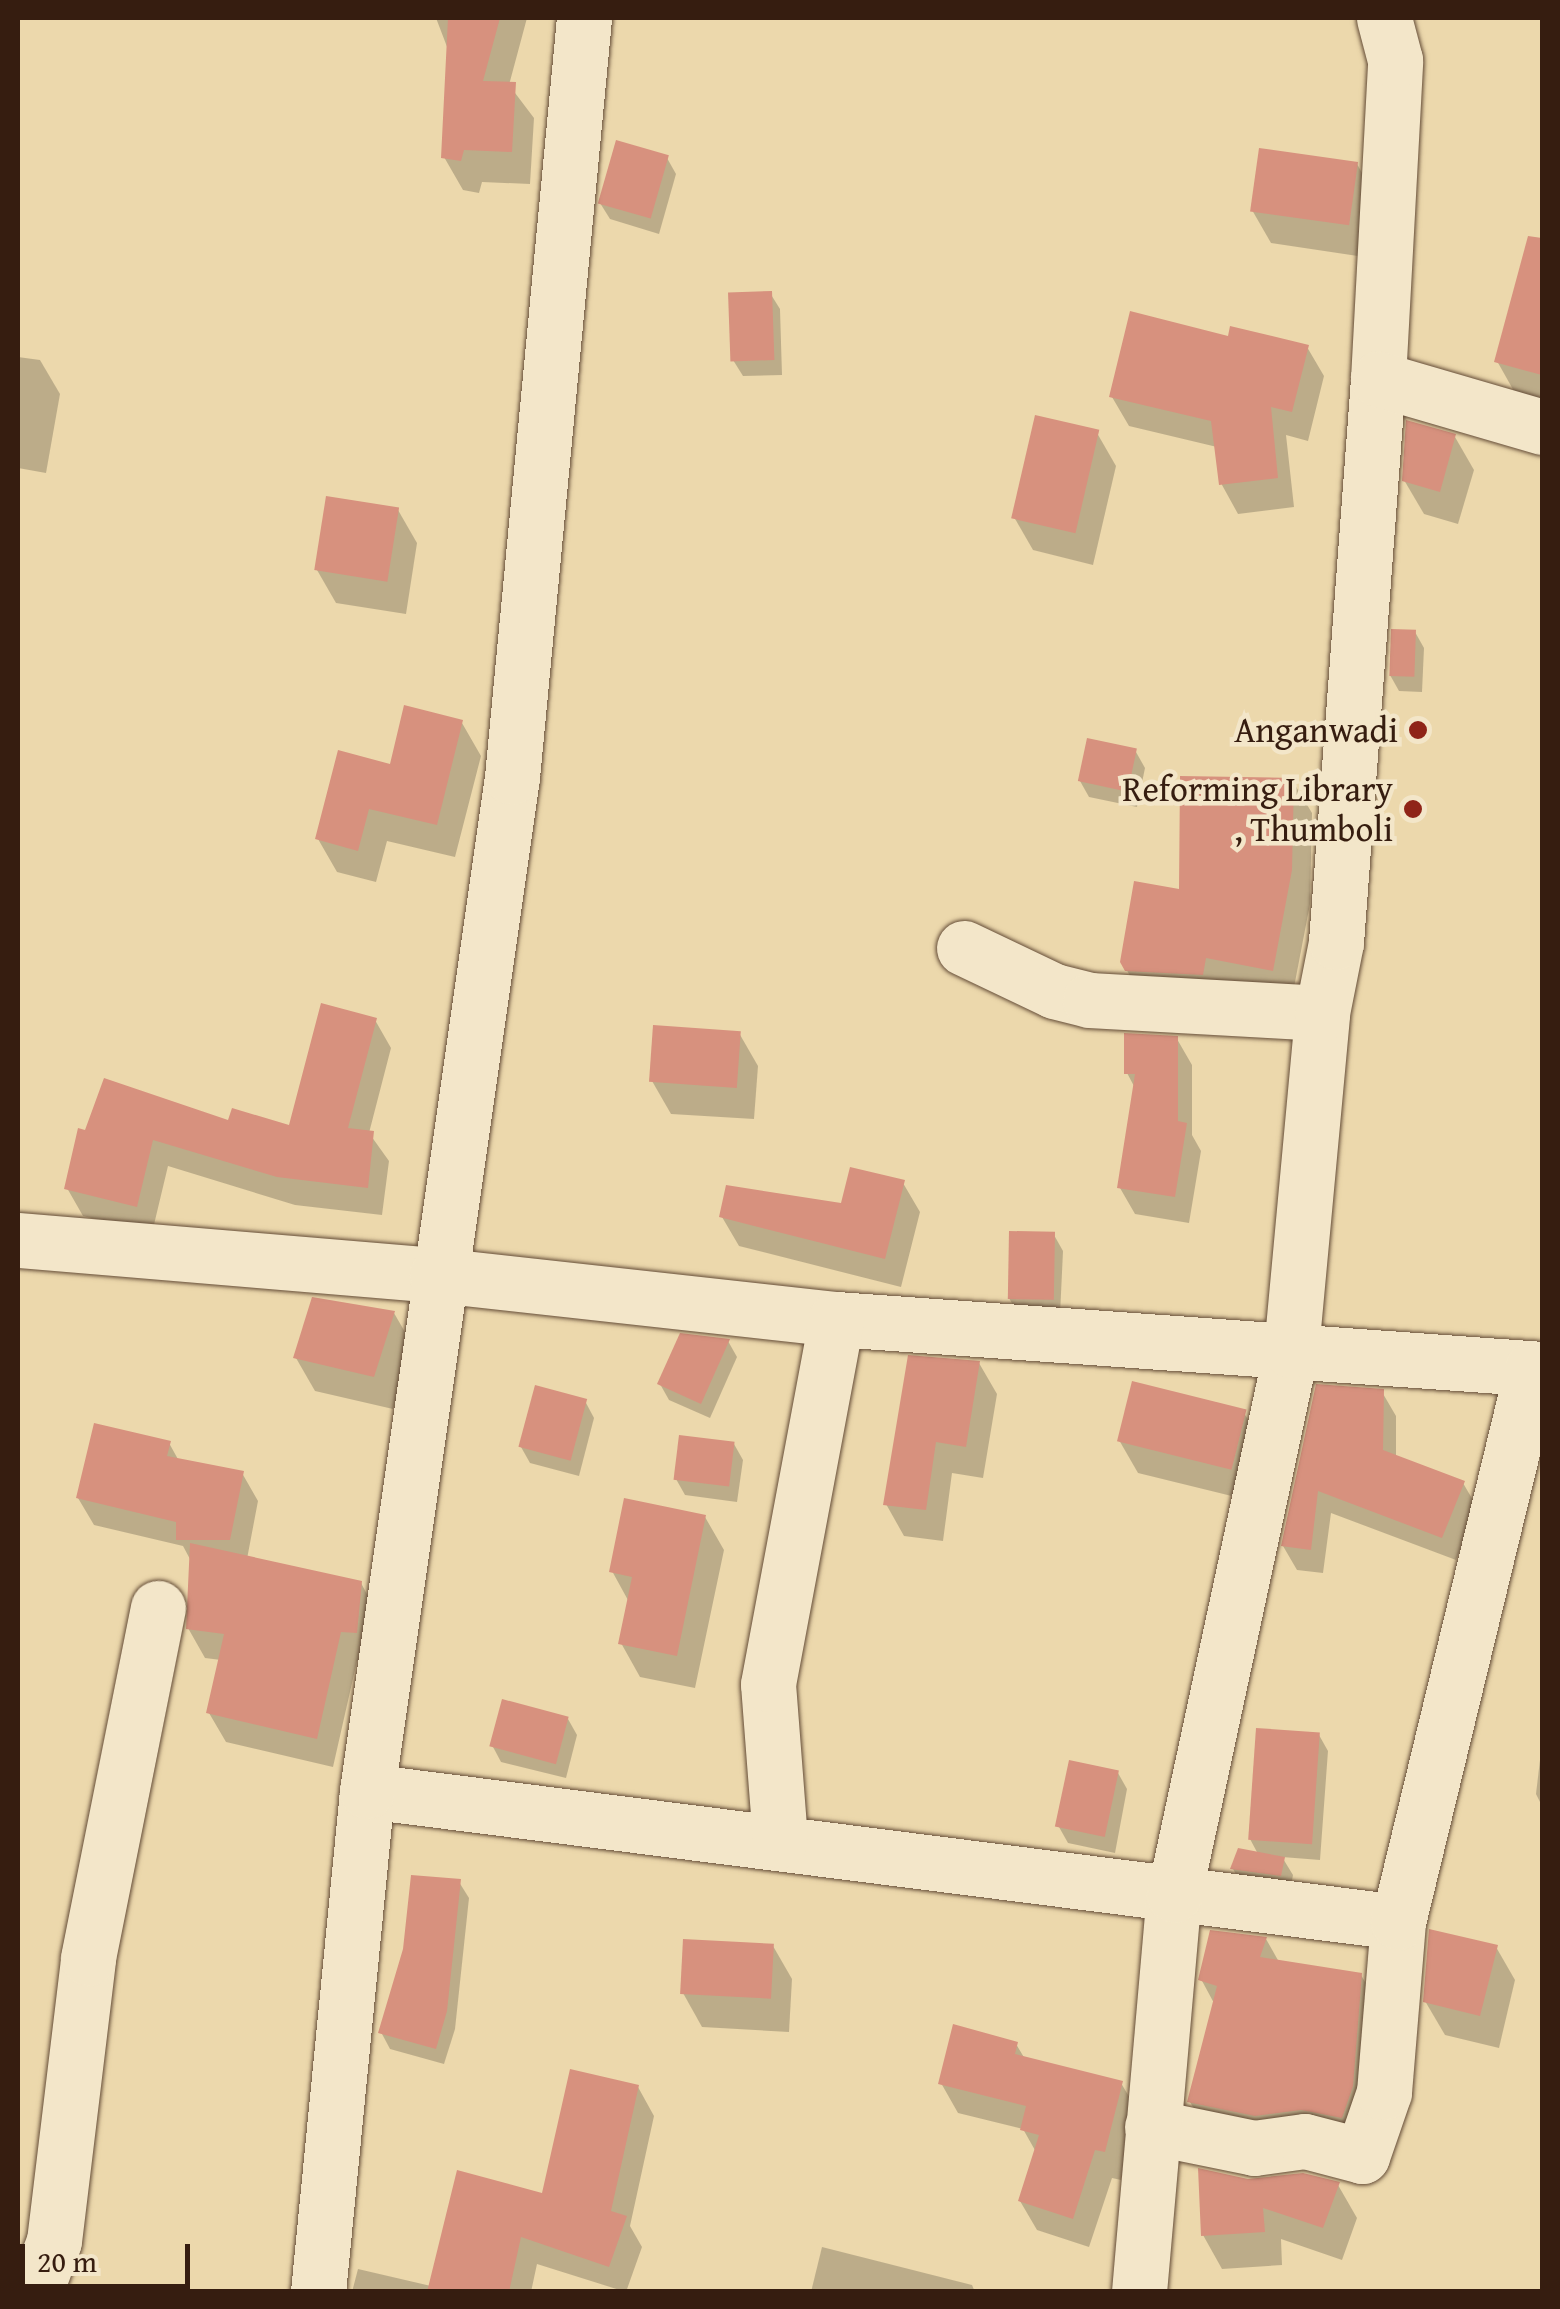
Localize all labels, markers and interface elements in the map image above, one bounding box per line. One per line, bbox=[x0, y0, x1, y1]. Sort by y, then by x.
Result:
place label: Anganwadi bbox=[1234, 709, 1398, 751]
marker: Anganwadi bbox=[1407, 719, 1429, 741]
place label: Reforming Library , Thumboli bbox=[1122, 768, 1393, 850]
marker: Reforming Library , Thumboli bbox=[1402, 798, 1424, 820]
scale bar bbox=[25, 2224, 195, 2286]
text: 20 m bbox=[37, 2239, 97, 2283]

